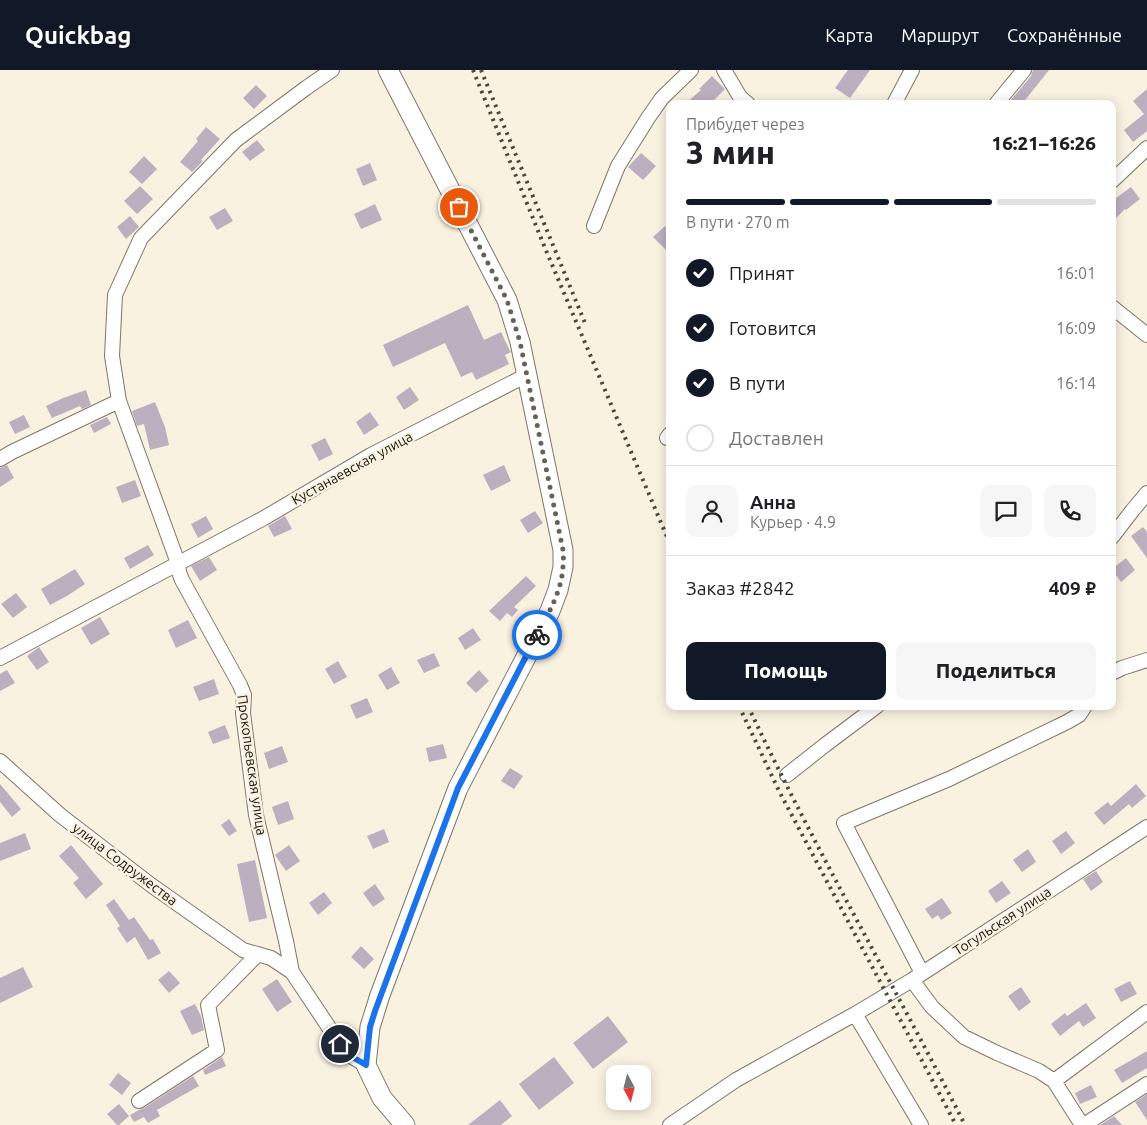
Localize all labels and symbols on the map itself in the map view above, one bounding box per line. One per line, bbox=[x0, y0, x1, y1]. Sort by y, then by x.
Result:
pin bbox=[438, 186, 480, 228]
street label: Кустанаевская улица bbox=[289, 428, 415, 508]
courier bbox=[512, 610, 562, 660]
street label: Прокопьевская улица bbox=[234, 694, 270, 836]
street label: улица Содружества bbox=[69, 819, 181, 909]
street label: Тогульская улица bbox=[950, 883, 1054, 959]
pin bbox=[319, 1023, 361, 1065]
north arrow bbox=[606, 1065, 651, 1110]

